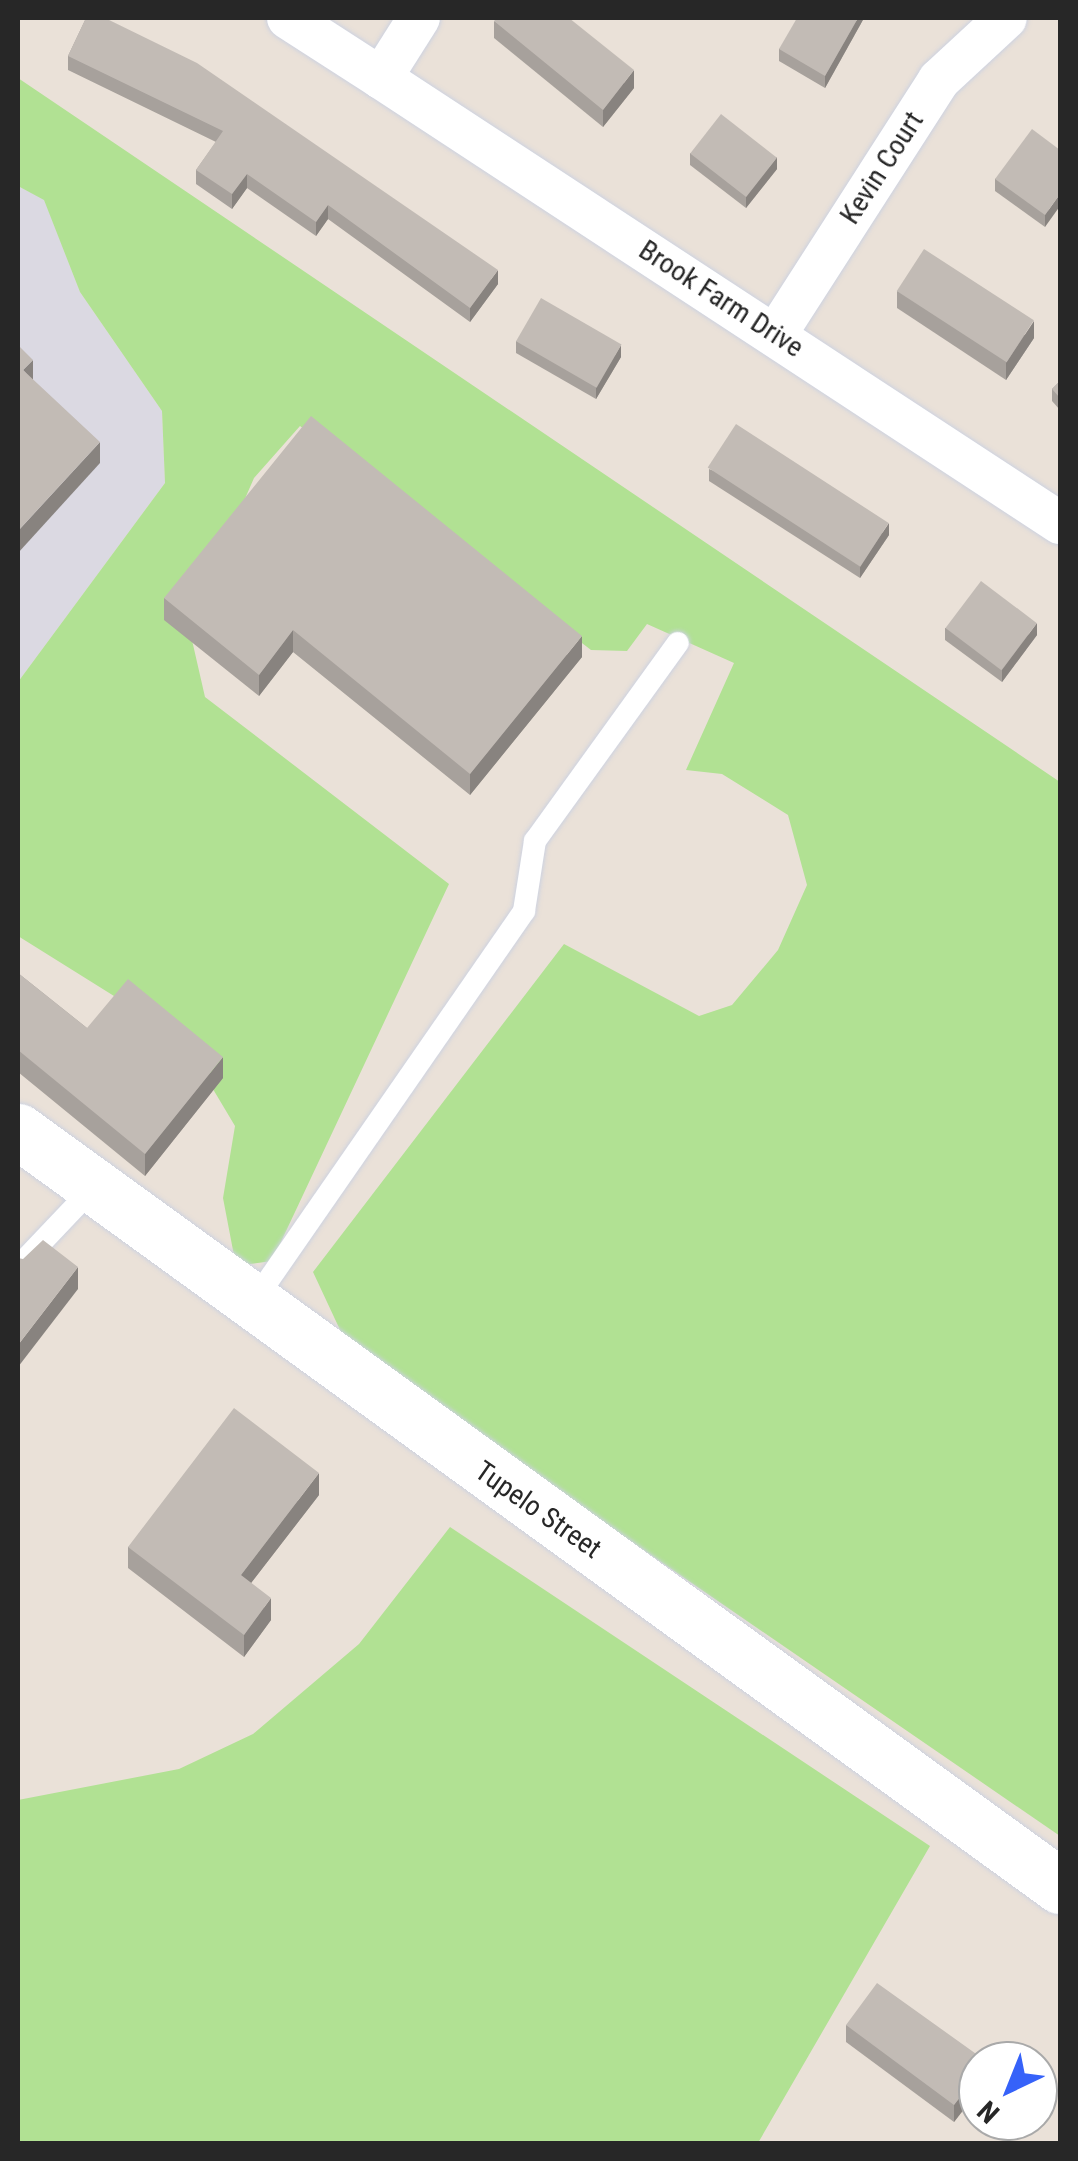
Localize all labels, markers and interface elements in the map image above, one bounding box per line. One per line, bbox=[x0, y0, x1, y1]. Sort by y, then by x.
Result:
street label: Kevin Court bbox=[833, 106, 931, 230]
street label: Brook Farm Drive bbox=[633, 233, 809, 365]
street label: Tupelo Street bbox=[468, 1454, 608, 1566]
north arrow bbox=[958, 2041, 1058, 2141]
text: N bbox=[971, 2094, 1006, 2130]

